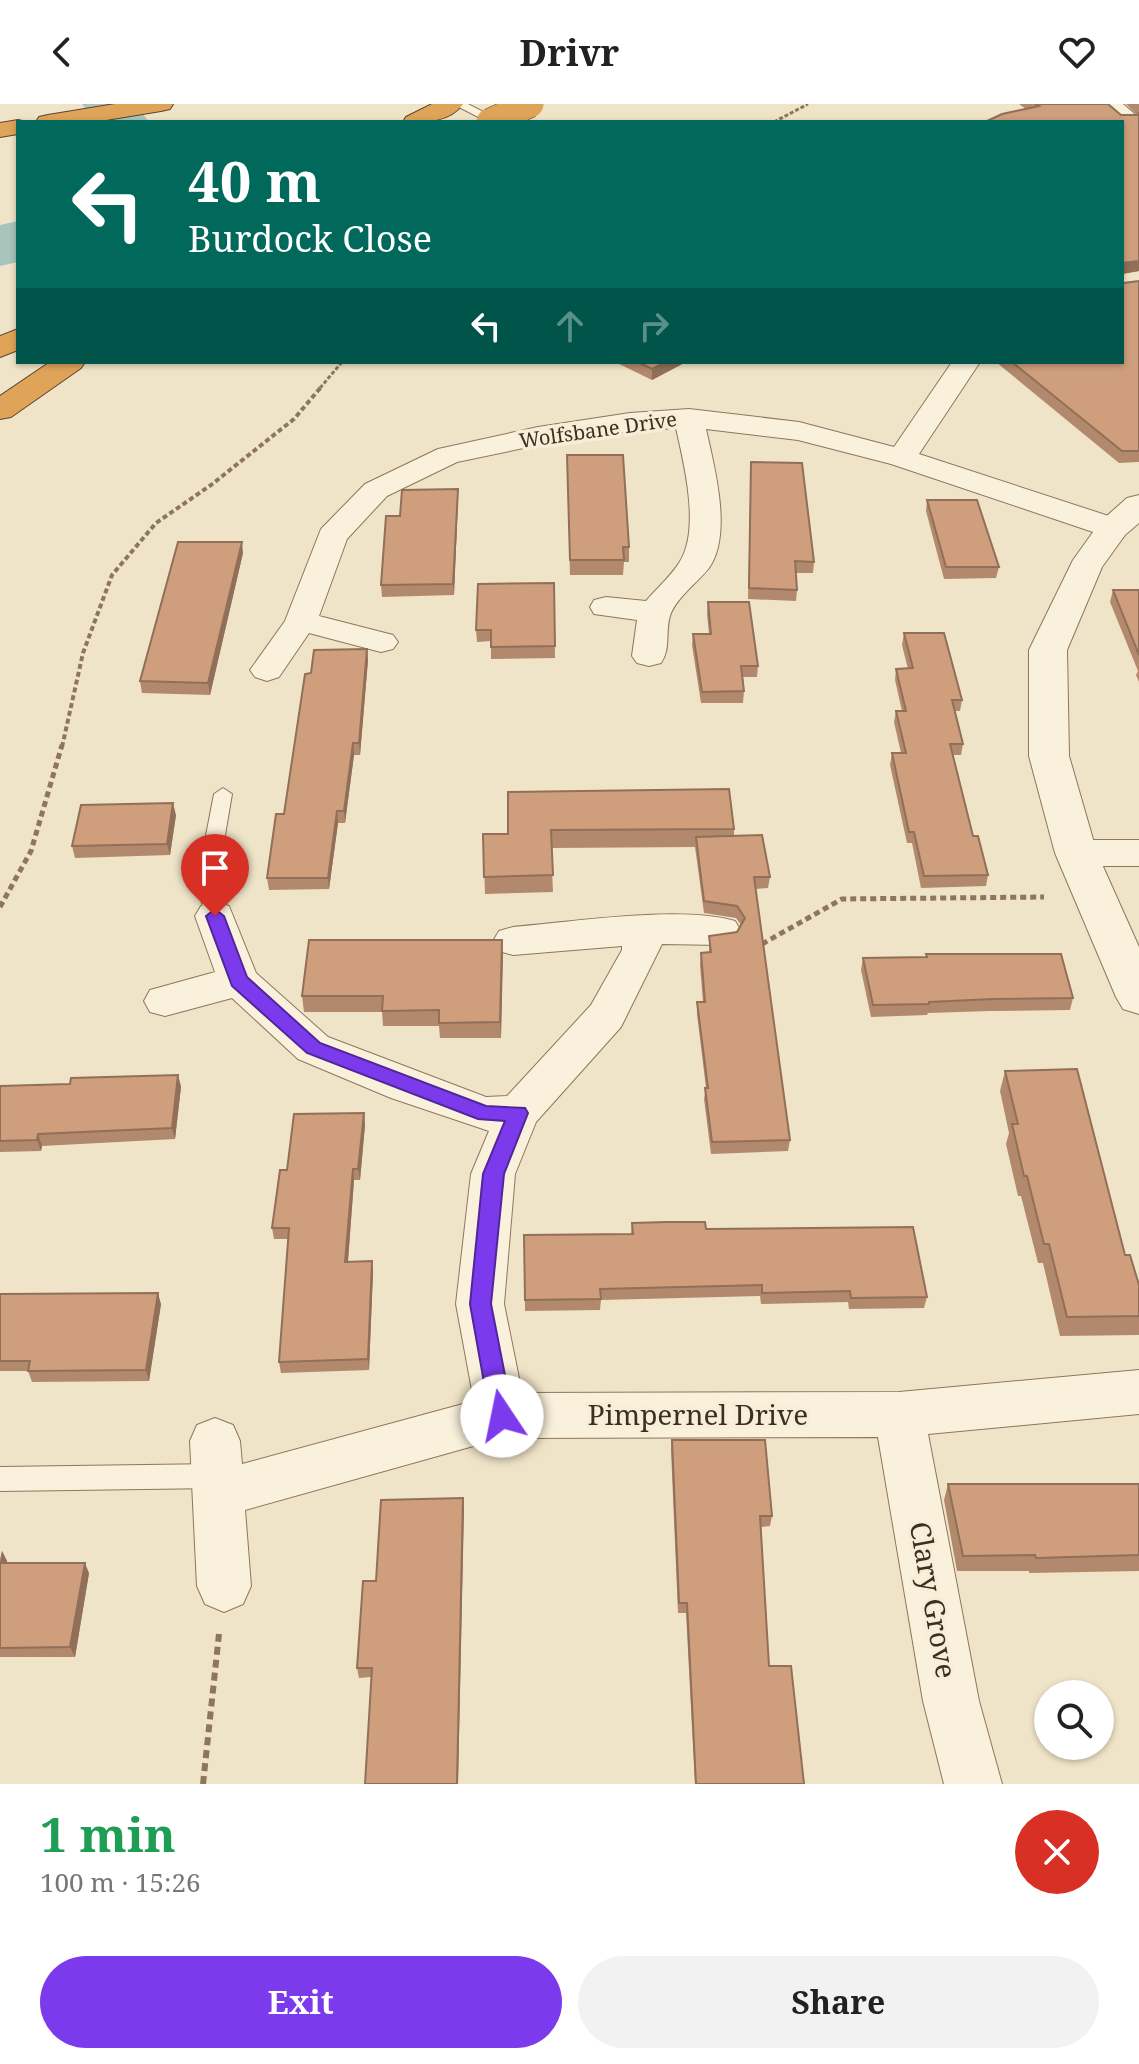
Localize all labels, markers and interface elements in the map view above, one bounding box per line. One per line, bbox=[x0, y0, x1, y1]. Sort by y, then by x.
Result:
text: Drivr bbox=[520, 28, 619, 77]
icon: back bbox=[40, 30, 84, 74]
icon: heart bbox=[1055, 30, 1099, 74]
text: 40 m bbox=[188, 142, 321, 218]
icon: left bbox=[56, 152, 160, 256]
text: Burdock Close bbox=[188, 214, 432, 263]
icon: left bbox=[464, 304, 508, 348]
icon: ahead bbox=[548, 304, 592, 348]
icon: right bbox=[632, 304, 676, 348]
street label: Wolfsbane Drive bbox=[517, 405, 678, 454]
pin bbox=[181, 834, 249, 916]
icon: arrive bbox=[193, 846, 237, 890]
position arrow bbox=[460, 1374, 544, 1458]
street label: Pimpernel Drive bbox=[588, 1395, 808, 1433]
street label: Clary Grove bbox=[902, 1519, 966, 1681]
map controls bbox=[1034, 1680, 1114, 1760]
button: search bbox=[1034, 1680, 1114, 1760]
text: 1 min bbox=[40, 1801, 176, 1866]
button: close bbox=[1015, 1810, 1099, 1894]
text: 100 m · 15:26 bbox=[40, 1864, 201, 1900]
button: Exit bbox=[40, 1956, 562, 2048]
button: Share bbox=[578, 1956, 1099, 2048]

